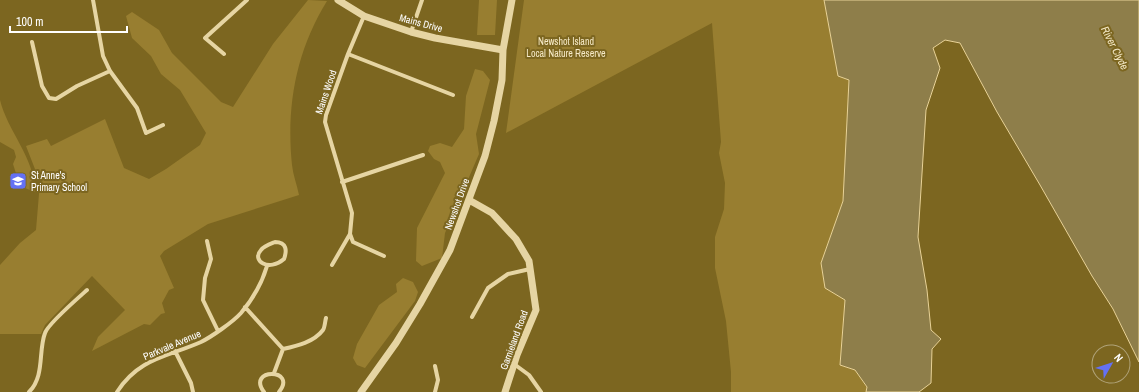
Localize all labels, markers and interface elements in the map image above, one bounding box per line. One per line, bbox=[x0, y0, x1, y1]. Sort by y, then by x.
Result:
scale bar bbox=[10, 8, 127, 34]
street label: Mains Drive bbox=[398, 11, 444, 35]
text: 100 m bbox=[16, 14, 43, 30]
water label: River Clyde bbox=[1098, 24, 1132, 72]
park label: Newshot Island Local Nature Reserve bbox=[526, 35, 606, 60]
street label: Mains Wood bbox=[312, 68, 340, 116]
place label: St Anne's Primary School bbox=[31, 169, 87, 194]
school or university icon: St Anne's Primary School bbox=[8, 171, 28, 191]
street label: Newshot Drive bbox=[442, 176, 472, 231]
street label: Garnieland Road bbox=[497, 308, 531, 372]
street label: Parkvale Avenue bbox=[141, 327, 203, 363]
north arrow bbox=[1091, 344, 1131, 384]
text: N bbox=[1111, 351, 1126, 365]

